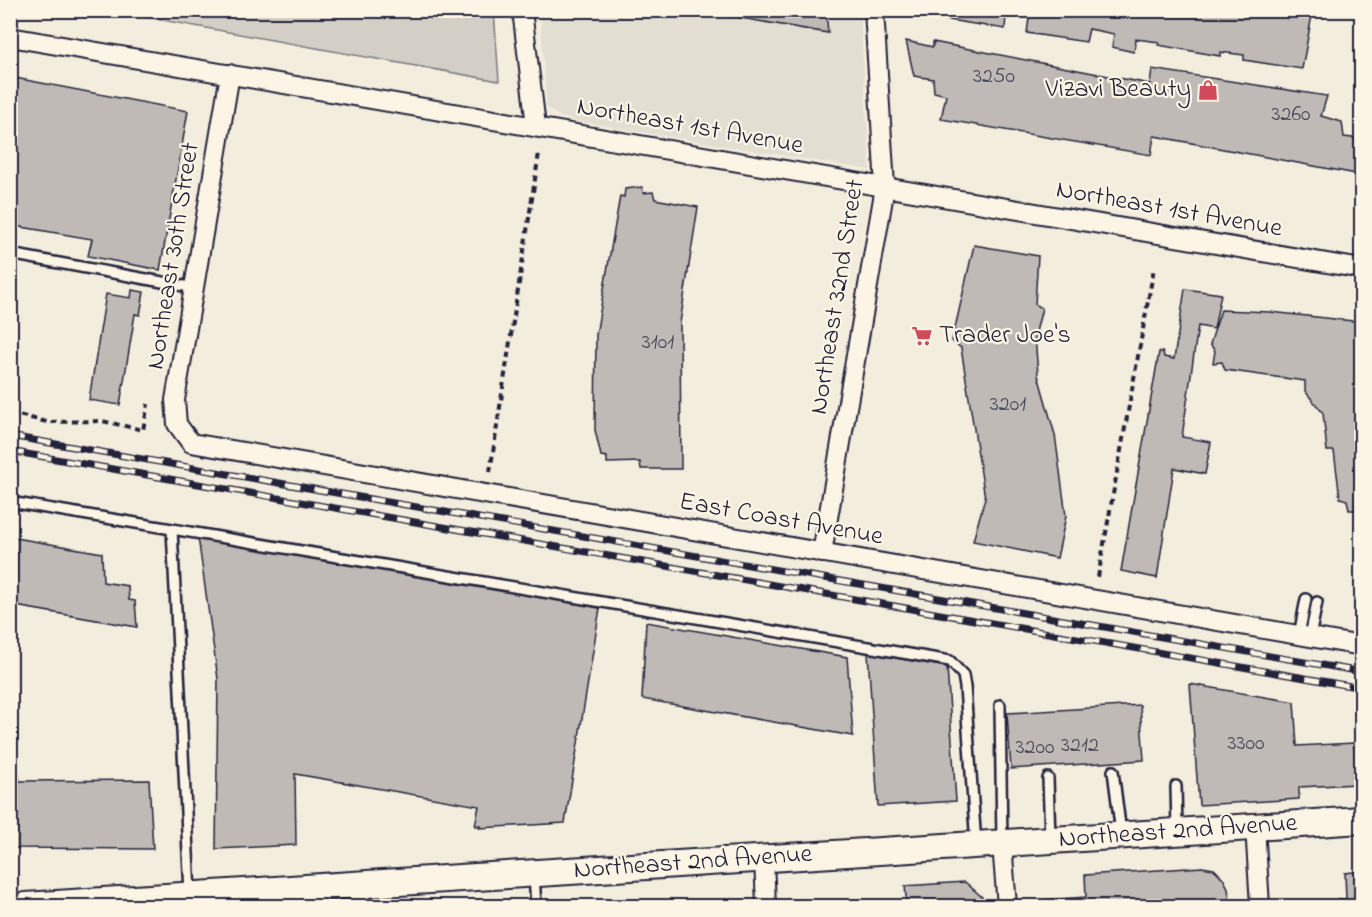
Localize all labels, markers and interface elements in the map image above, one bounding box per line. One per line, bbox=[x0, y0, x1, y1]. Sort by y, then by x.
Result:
house number: 3250 bbox=[973, 61, 1015, 93]
place label: Vizavi Beauty bbox=[1044, 71, 1191, 109]
shop icon: Vizavi Beauty bbox=[1196, 78, 1220, 102]
street label: Northeast 1st Avenue bbox=[574, 88, 806, 166]
house number: 3260 bbox=[1271, 99, 1311, 131]
street label: Northeast 30th Street bbox=[137, 139, 211, 372]
street label: Northeast 1st Avenue bbox=[1053, 171, 1285, 249]
street label: Northeast 32nd Street bbox=[801, 176, 875, 417]
place label: Trader Joe's bbox=[939, 317, 1071, 355]
supermarket icon: Trader Joe's bbox=[910, 324, 934, 348]
house number: 3101 bbox=[642, 327, 674, 359]
house number: 3201 bbox=[990, 389, 1026, 421]
street label: East Coast Avenue bbox=[676, 483, 886, 557]
house number: 3300 bbox=[1227, 728, 1265, 760]
house number: 3212 bbox=[1061, 730, 1099, 762]
house number: 3200 bbox=[1015, 732, 1055, 764]
street label: Northeast 2nd Avenue bbox=[1057, 805, 1299, 859]
street label: Northeast 2nd Avenue bbox=[572, 836, 814, 890]

